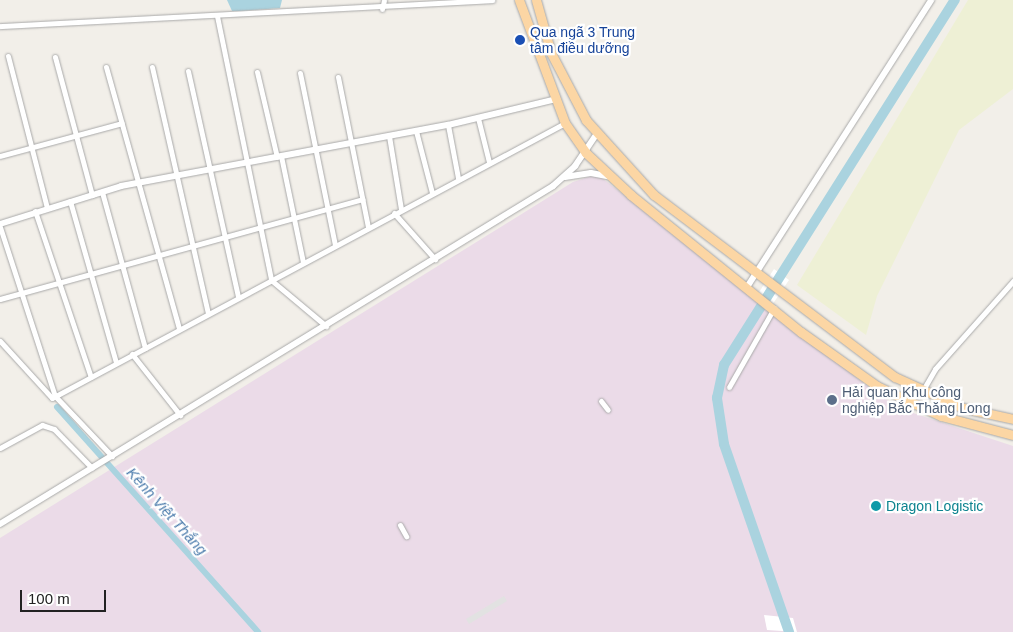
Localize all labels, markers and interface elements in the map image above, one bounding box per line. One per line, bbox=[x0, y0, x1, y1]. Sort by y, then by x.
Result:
place label: Qua ngã 3 Trung tâm điều dưỡng bbox=[530, 24, 635, 56]
marker: Qua ngã 3 Trung tâm điều dưỡng bbox=[514, 34, 526, 46]
place label: Hải quan Khu công nghiệp Bắc Thăng Long bbox=[842, 384, 991, 417]
marker: Hải quan Khu công nghiệp Bắc Thăng Long bbox=[826, 394, 838, 406]
water label: Kênh Việt Thắng bbox=[123, 464, 211, 558]
place label: Dragon Logistic bbox=[886, 498, 983, 514]
marker: Dragon Logistic bbox=[870, 500, 882, 512]
scale bar bbox=[22, 580, 109, 612]
text: 100 m bbox=[28, 590, 70, 607]

